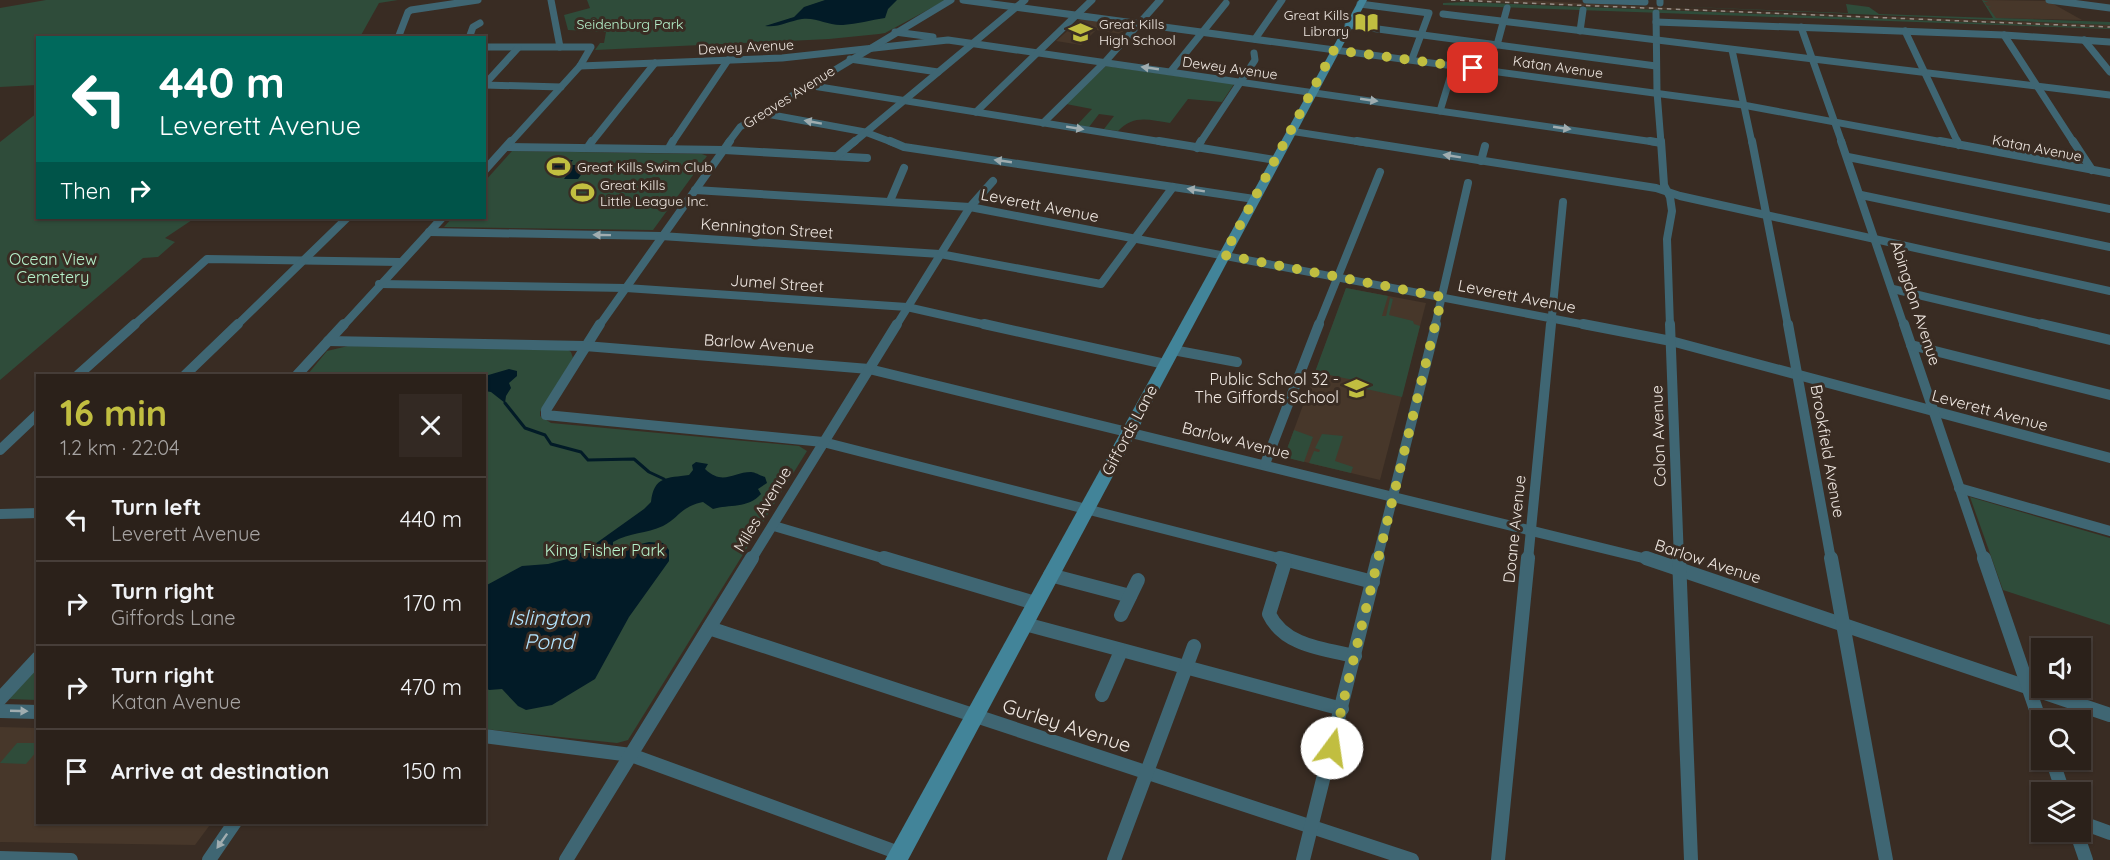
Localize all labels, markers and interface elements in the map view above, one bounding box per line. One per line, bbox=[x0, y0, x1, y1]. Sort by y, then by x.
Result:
place label: Great Kills Library bbox=[1284, 6, 1349, 40]
library icon: Great Kills Library bbox=[1354, 10, 1380, 36]
park label: Seidenburg Park bbox=[576, 15, 684, 33]
place label: Great Kills High School bbox=[1099, 15, 1176, 49]
school or university icon: Great Kills High School bbox=[1068, 19, 1094, 45]
street label: Dewey Avenue bbox=[698, 35, 795, 59]
pin bbox=[1447, 42, 1498, 93]
icon: arrive bbox=[1456, 51, 1489, 84]
street label: Dewey Avenue bbox=[1181, 52, 1279, 84]
street label: Katan Avenue bbox=[1512, 52, 1604, 82]
text: 440 m bbox=[159, 56, 285, 109]
icon: left bbox=[60, 60, 138, 138]
street label: Greaves Avenue bbox=[740, 62, 838, 132]
one-way arrow bbox=[1140, 64, 1159, 73]
one-way arrow bbox=[1360, 96, 1379, 105]
text: Leverett Avenue bbox=[159, 108, 361, 142]
one-way arrow bbox=[803, 118, 822, 127]
one-way arrow bbox=[1066, 124, 1085, 133]
one-way arrow bbox=[1553, 124, 1572, 133]
street label: Katan Avenue bbox=[1991, 130, 2083, 166]
one-way arrow bbox=[1443, 152, 1462, 161]
sports icon: Great Kills Swim Club bbox=[546, 154, 572, 180]
one-way arrow bbox=[994, 157, 1013, 166]
place label: Great Kills Swim Club bbox=[577, 158, 713, 176]
icon: right bbox=[123, 174, 156, 207]
place label: Great Kills Little League Inc. bbox=[600, 176, 708, 210]
text: Then bbox=[60, 177, 111, 205]
sports icon: Great Kills Little League Inc. bbox=[569, 180, 595, 206]
street label: Leverett Avenue bbox=[979, 184, 1101, 226]
one-way arrow bbox=[1186, 186, 1205, 195]
street label: Kennington Street bbox=[700, 213, 834, 243]
one-way arrow bbox=[593, 230, 612, 240]
street label: Abingdon Avenue bbox=[1886, 238, 1946, 368]
park label: Ocean View Cemetery bbox=[9, 249, 97, 287]
street label: Jumel Street bbox=[730, 270, 824, 296]
street label: Leverett Avenue bbox=[1456, 275, 1578, 317]
street label: Barlow Avenue bbox=[703, 329, 815, 357]
place label: Public School 32 - The Giffords School bbox=[1194, 369, 1339, 407]
school or university icon: Public School 32 - The Giffords School bbox=[1344, 375, 1370, 401]
street label: Giffords Lane bbox=[1097, 381, 1161, 479]
street label: Brookfield Avenue bbox=[1806, 383, 1850, 519]
street label: Colon Avenue bbox=[1646, 385, 1670, 487]
street label: Leverett Avenue bbox=[1930, 385, 2050, 435]
text: 16 min bbox=[60, 390, 167, 435]
button: close bbox=[399, 394, 462, 457]
street label: Barlow Avenue bbox=[1180, 417, 1292, 463]
text: 1.2 km · 22:04 bbox=[60, 435, 180, 460]
street label: Miles Avenue bbox=[729, 463, 795, 555]
street label: Doane Avenue bbox=[1498, 474, 1530, 584]
text: Turn left bbox=[111, 493, 201, 521]
icon: left bbox=[60, 503, 93, 536]
text: 440 m bbox=[400, 505, 462, 533]
text: Leverett Avenue bbox=[111, 521, 261, 546]
street label: Barlow Avenue bbox=[1652, 534, 1764, 588]
park label: King Fisher Park bbox=[545, 540, 665, 560]
text: Turn right bbox=[111, 577, 215, 605]
icon: right bbox=[60, 587, 93, 620]
text: 170 m bbox=[403, 589, 462, 617]
water label: Islington Pond bbox=[508, 604, 591, 654]
text: Giffords Lane bbox=[111, 605, 236, 630]
map controls bbox=[2031, 638, 2091, 842]
button: sound bbox=[2031, 638, 2091, 698]
text: Turn right bbox=[111, 661, 215, 689]
icon: right bbox=[60, 671, 93, 704]
text: 470 m bbox=[401, 673, 462, 701]
text: Katan Avenue bbox=[111, 689, 241, 714]
street label: Gurley Avenue bbox=[1000, 692, 1134, 758]
one-way arrow bbox=[9, 707, 28, 716]
button: search bbox=[2031, 710, 2091, 770]
position arrow bbox=[1300, 716, 1364, 780]
icon: arrive bbox=[60, 755, 93, 788]
text: Arrive at destination bbox=[111, 757, 329, 785]
text: 150 m bbox=[403, 757, 462, 785]
button: layers bbox=[2031, 782, 2091, 842]
one-way arrow bbox=[217, 833, 228, 849]

